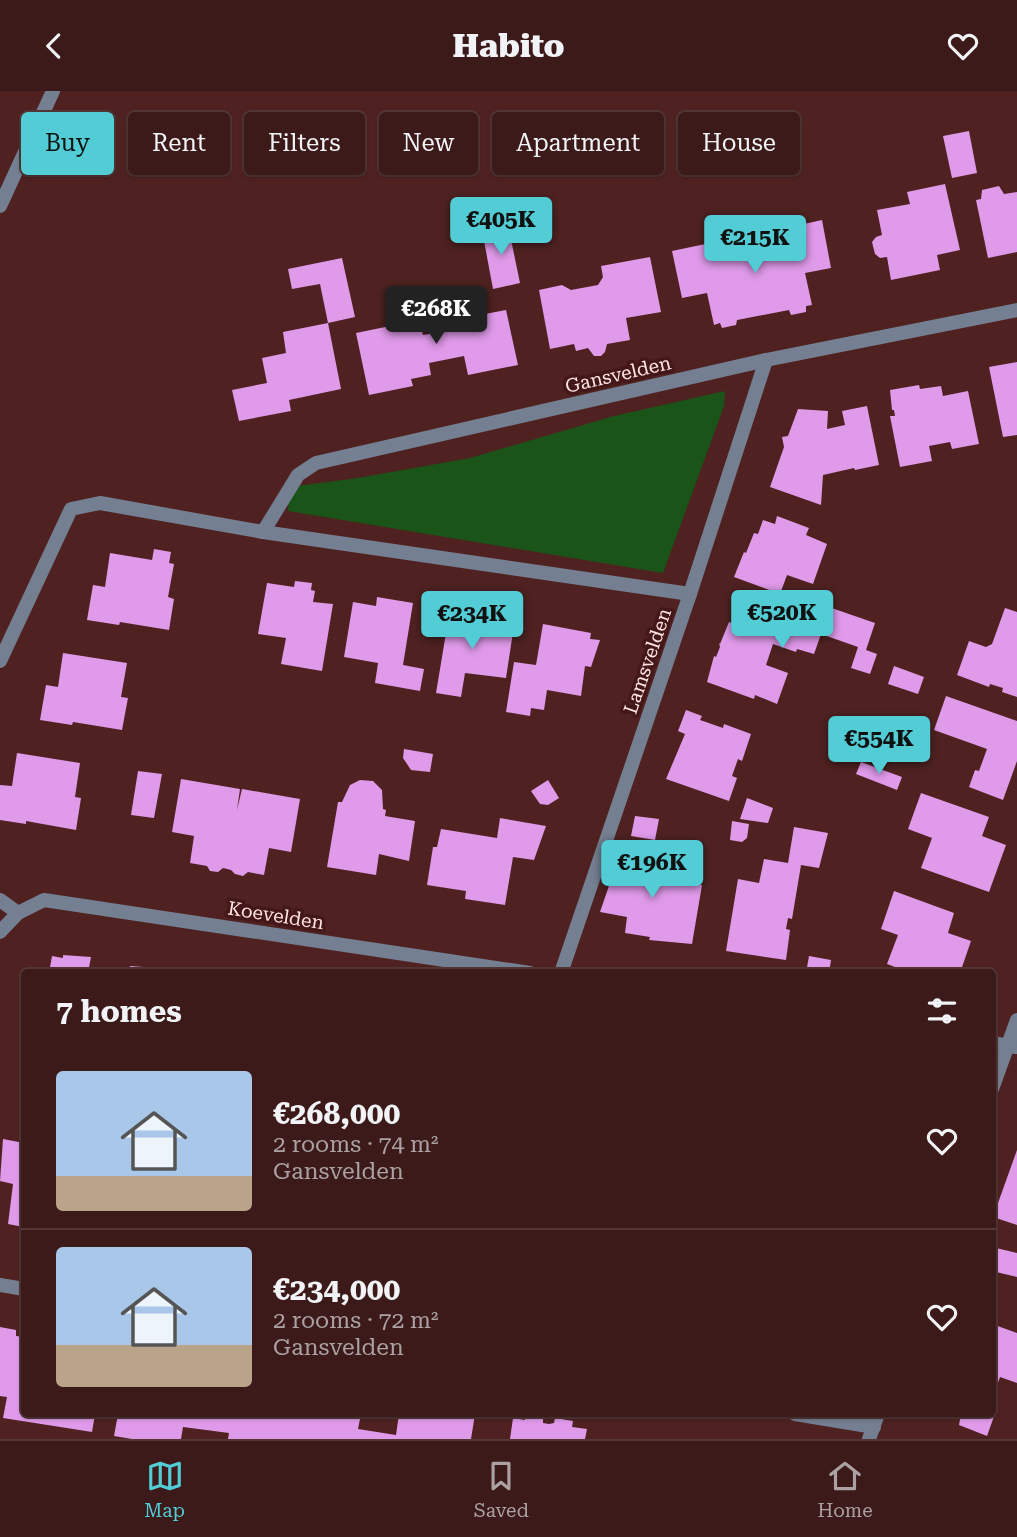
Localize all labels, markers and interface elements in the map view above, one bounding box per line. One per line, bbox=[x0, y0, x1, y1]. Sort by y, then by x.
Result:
icon: back bbox=[35, 27, 73, 65]
text: Habito bbox=[452, 27, 565, 65]
icon: heart bbox=[944, 27, 982, 65]
chip: Buy bbox=[21, 112, 114, 175]
chip: Rent bbox=[128, 112, 230, 175]
chip: Filters bbox=[244, 112, 365, 175]
chip: New bbox=[379, 112, 478, 175]
chip: Apartment bbox=[492, 112, 664, 175]
chip: House bbox=[678, 112, 800, 175]
pin: €405K bbox=[452, 197, 550, 257]
text: €405K bbox=[466, 206, 536, 233]
pin: €215K bbox=[706, 215, 804, 275]
text: €215K bbox=[720, 224, 790, 251]
pin: €268K bbox=[387, 287, 485, 346]
text: €268K bbox=[401, 295, 471, 322]
street label: Gansvelden bbox=[563, 351, 673, 398]
pin: €234K bbox=[423, 591, 521, 651]
pin: €520K bbox=[733, 591, 831, 650]
text: €520K bbox=[747, 599, 817, 626]
text: €234K bbox=[437, 600, 507, 627]
street label: Lamsvelden bbox=[619, 605, 676, 717]
pin: €554K bbox=[830, 717, 928, 776]
text: €554K bbox=[844, 725, 914, 752]
pin: €196K bbox=[603, 841, 701, 900]
text: €196K bbox=[617, 849, 687, 876]
street label: Koevelden bbox=[226, 897, 326, 934]
icon: filters bbox=[923, 992, 961, 1030]
text: 7 homes bbox=[56, 994, 182, 1029]
text: €268,000 bbox=[273, 1096, 400, 1131]
icon: home bbox=[112, 1099, 196, 1183]
icon: heart bbox=[923, 1122, 961, 1160]
text: 2 rooms · 74 m² bbox=[273, 1131, 439, 1158]
text: Gansvelden bbox=[273, 1158, 404, 1185]
text: €234,000 bbox=[273, 1272, 400, 1307]
icon: home bbox=[112, 1275, 196, 1359]
icon: heart bbox=[923, 1298, 961, 1336]
text: 2 rooms · 72 m² bbox=[273, 1307, 439, 1334]
text: Gansvelden bbox=[273, 1334, 404, 1361]
tab: Map bbox=[144, 1457, 185, 1522]
tab: Saved bbox=[474, 1457, 529, 1522]
tab: Home bbox=[818, 1457, 873, 1522]

